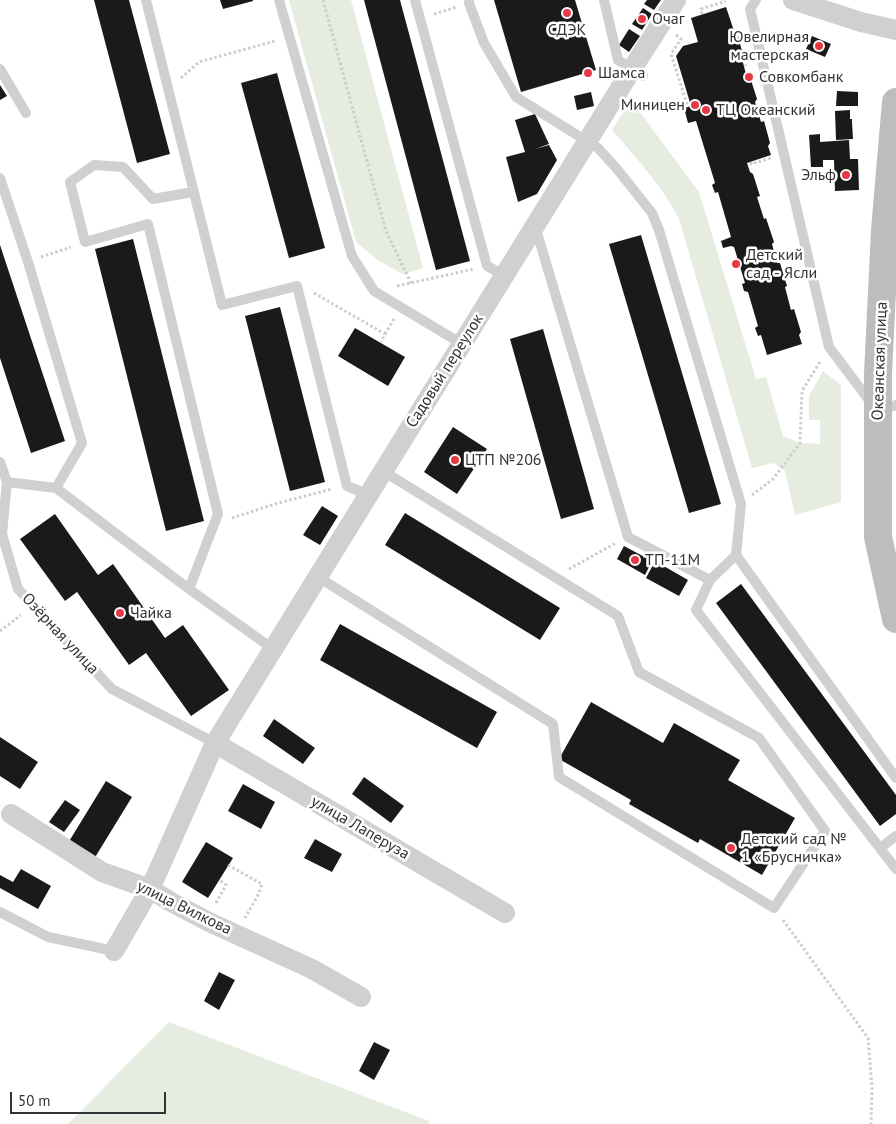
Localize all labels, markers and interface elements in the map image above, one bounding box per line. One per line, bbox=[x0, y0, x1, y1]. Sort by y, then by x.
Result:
marker: СДЭК bbox=[561, 7, 573, 19]
place label: Очаг bbox=[652, 9, 685, 29]
marker: Очаг bbox=[636, 13, 648, 25]
place label: СДЭК bbox=[548, 20, 586, 40]
place label: Ювелирная мастерская bbox=[729, 27, 809, 65]
marker: Ювелирная мастерская bbox=[813, 40, 825, 52]
place label: Шамса bbox=[598, 63, 645, 83]
marker: Шамса bbox=[582, 67, 594, 79]
place label: Совкомбанк bbox=[759, 67, 843, 87]
marker: Совкомбанк bbox=[743, 71, 755, 83]
place label: Миницен bbox=[621, 95, 685, 115]
marker: Миницен bbox=[689, 99, 701, 111]
place label: ТЦ Океанский bbox=[716, 100, 816, 120]
marker: ТЦ Океанский bbox=[700, 104, 712, 116]
place label: Эльф bbox=[801, 165, 836, 185]
marker: Эльф bbox=[840, 169, 852, 181]
place label: Детский сад - Ясли bbox=[746, 245, 817, 283]
marker: Детский сад - Ясли bbox=[730, 258, 742, 270]
street label: Океанская улица bbox=[868, 301, 892, 421]
street label: Садовый переулок bbox=[402, 311, 488, 431]
place label: ЦТП №206 bbox=[465, 450, 542, 470]
marker: ЦТП №206 bbox=[449, 454, 461, 466]
place label: ТП-11М bbox=[645, 550, 700, 570]
marker: ТП-11М bbox=[629, 554, 641, 566]
street label: Озёрная улица bbox=[18, 589, 102, 679]
place label: Чайка bbox=[130, 603, 172, 623]
marker: Чайка bbox=[114, 607, 126, 619]
street label: улица Лаперуза bbox=[307, 792, 413, 864]
place label: Детский сад № 1 «Брусничка» bbox=[741, 829, 847, 867]
marker: Детский сад № 1 «Брусничка» bbox=[725, 842, 737, 854]
street label: улица Вилкова bbox=[133, 877, 235, 939]
scale bar bbox=[12, 1082, 169, 1114]
text: 50 m bbox=[18, 1091, 51, 1110]

